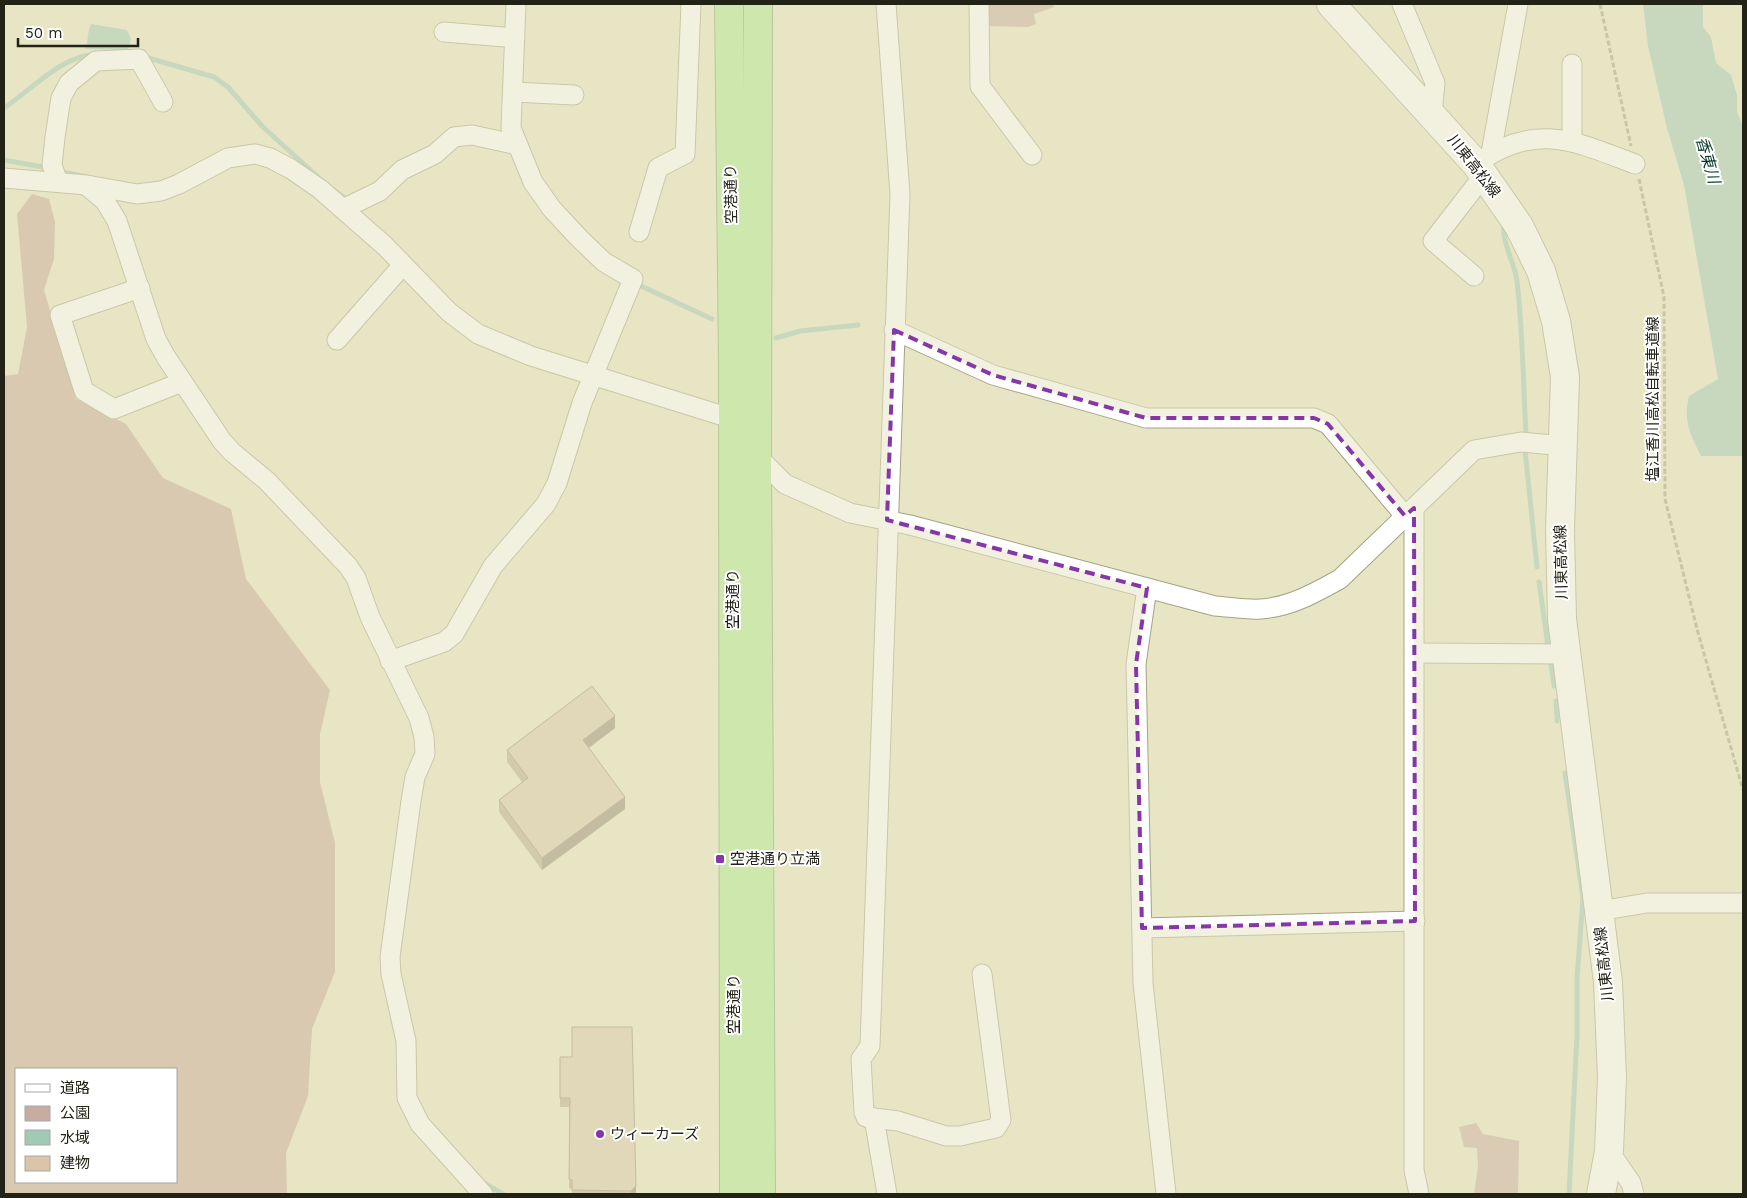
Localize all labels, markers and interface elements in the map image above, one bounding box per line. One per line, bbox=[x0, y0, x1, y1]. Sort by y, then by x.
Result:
scale bar bbox=[18, 15, 138, 47]
text: 50 m bbox=[25, 24, 62, 42]
street label: 川東高松線 bbox=[1444, 131, 1504, 201]
water label: 香東川 bbox=[1692, 134, 1724, 188]
street label: 空港通り bbox=[721, 164, 741, 224]
street label: 塩江香川高松自転車道線 bbox=[1644, 316, 1662, 482]
street label: 川東高松線 bbox=[1551, 524, 1571, 600]
street label: 空港通り bbox=[724, 569, 742, 629]
place label: 空港通り立満 bbox=[730, 850, 820, 868]
marker: 空港通り立満 bbox=[714, 853, 726, 865]
street label: 川東高松線 bbox=[1591, 926, 1617, 1002]
street label: 空港通り bbox=[725, 974, 743, 1034]
legend bbox=[15, 1068, 178, 1183]
text: 道路 bbox=[60, 1079, 90, 1097]
text: 公園 bbox=[60, 1104, 90, 1122]
place label: ウィーカーズ bbox=[610, 1125, 699, 1143]
marker: ウィーカーズ bbox=[594, 1128, 606, 1140]
text: 水域 bbox=[60, 1129, 90, 1147]
text: 建物 bbox=[60, 1154, 90, 1172]

